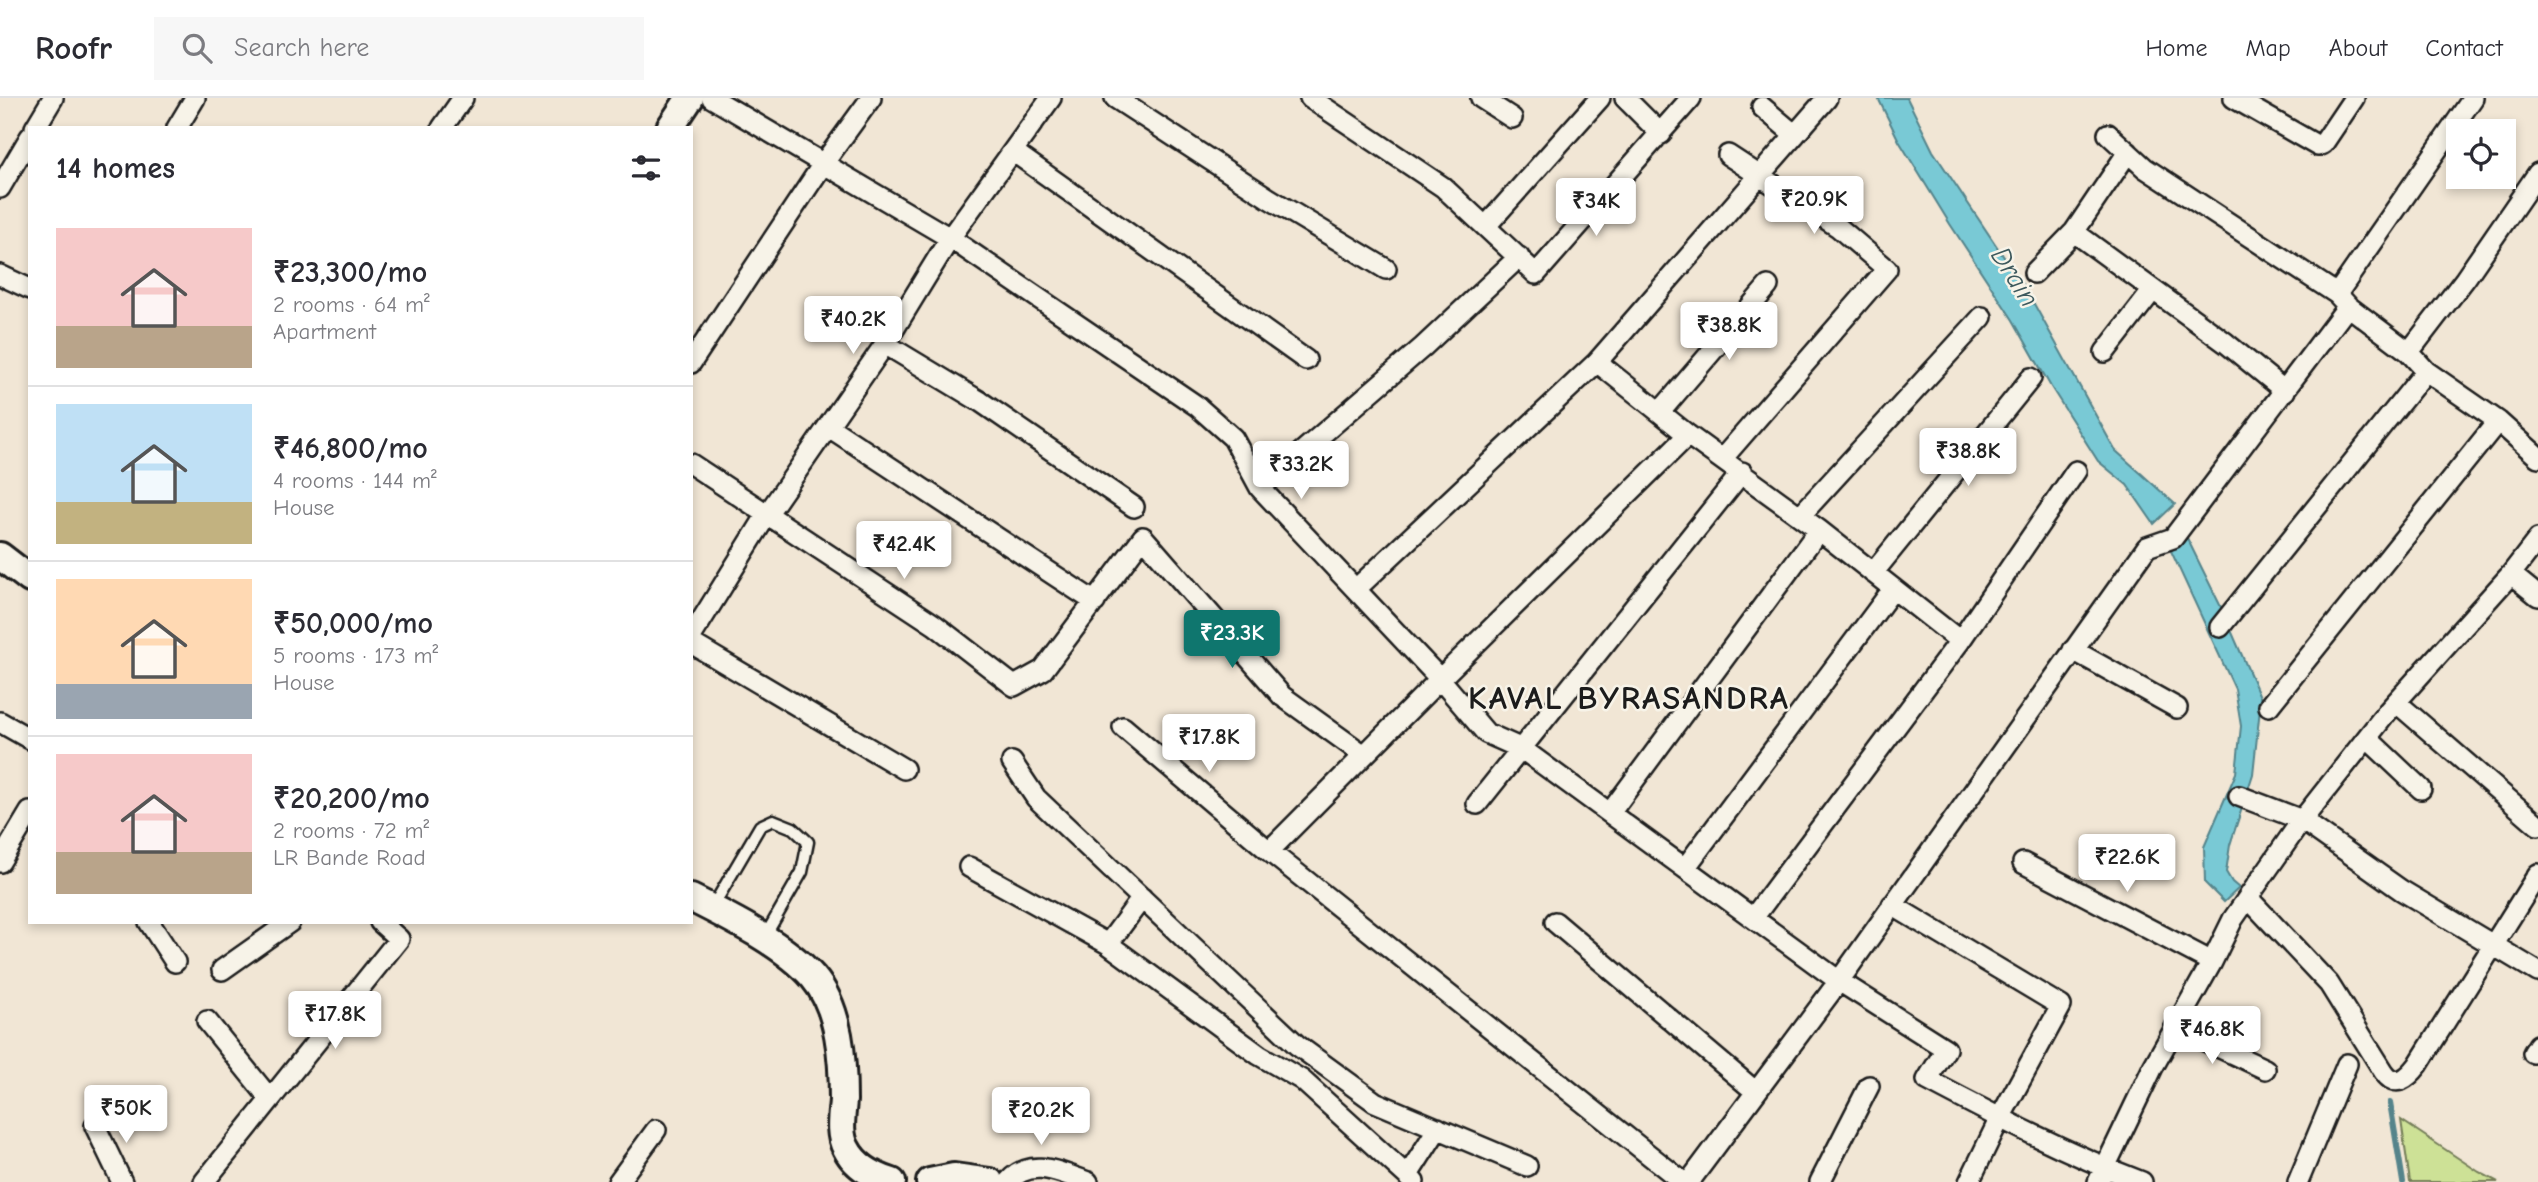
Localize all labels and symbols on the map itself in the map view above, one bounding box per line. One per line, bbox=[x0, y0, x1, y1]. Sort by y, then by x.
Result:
pin: ₹20.9K bbox=[1757, 176, 1871, 236]
pin: ₹34K bbox=[1555, 178, 1637, 238]
water label: Drain bbox=[1984, 241, 2046, 313]
pin: ₹40.2K bbox=[796, 296, 910, 356]
pin: ₹38.8K bbox=[1672, 302, 1786, 362]
pin: ₹38.8K bbox=[1911, 428, 2025, 488]
pin: ₹33.2K bbox=[1244, 442, 1358, 501]
pin: ₹42.4K bbox=[847, 522, 961, 581]
pin: ₹23.3K bbox=[1175, 610, 1289, 670]
district label: KAVAL BYRASANDRA bbox=[1468, 679, 1790, 717]
pin: ₹17.8K bbox=[1152, 714, 1266, 774]
pin: ₹22.6K bbox=[2070, 834, 2184, 894]
pin: ₹17.8K bbox=[278, 992, 392, 1051]
pin: ₹46.8K bbox=[2155, 1006, 2269, 1066]
pin: ₹50K bbox=[85, 1086, 167, 1145]
pin: ₹20.2K bbox=[984, 1088, 1098, 1147]

